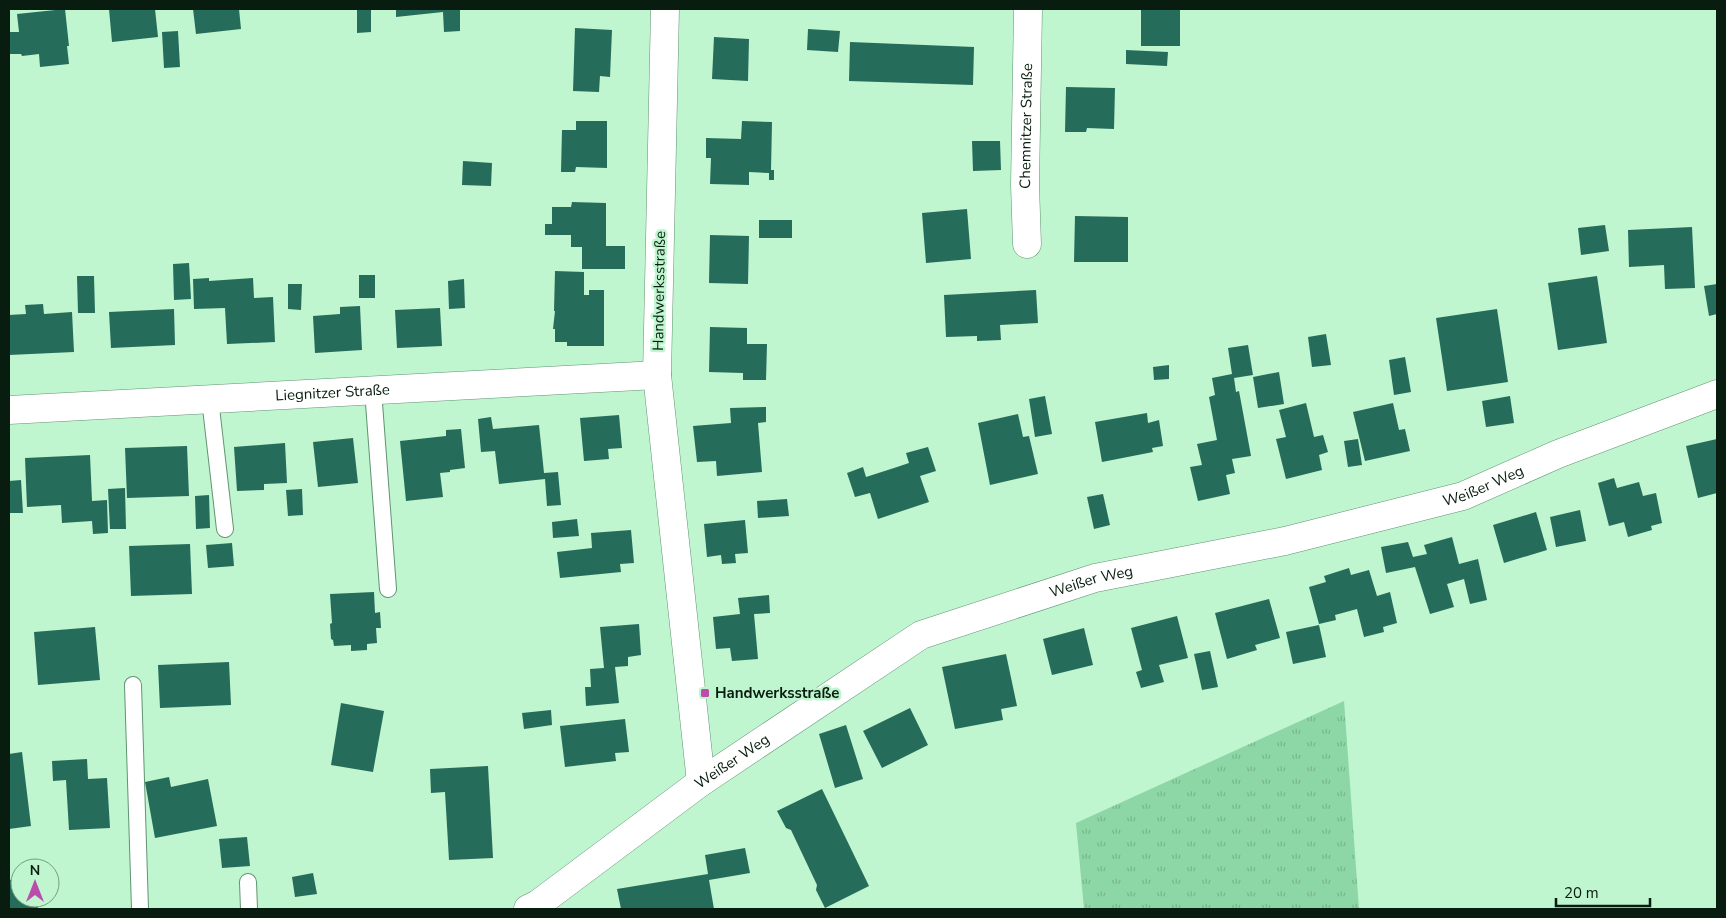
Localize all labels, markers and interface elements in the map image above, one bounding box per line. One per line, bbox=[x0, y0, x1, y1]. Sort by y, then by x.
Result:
street label: Chemnitzer Straße bbox=[1015, 63, 1037, 189]
street label: Handwerksstraße bbox=[648, 231, 670, 351]
street label: Liegnitzer Straße bbox=[275, 379, 390, 406]
street label: Weißer Weg bbox=[1441, 460, 1527, 511]
street label: Weißer Weg bbox=[1047, 561, 1135, 602]
place label: Handwerksstraße bbox=[715, 683, 839, 703]
marker: Handwerksstraße bbox=[699, 687, 711, 699]
street label: Weißer Weg bbox=[691, 729, 773, 794]
north arrow bbox=[10, 858, 60, 908]
text: N bbox=[30, 861, 40, 880]
scale bar bbox=[1556, 876, 1650, 908]
text: 20 m bbox=[1564, 883, 1599, 903]

